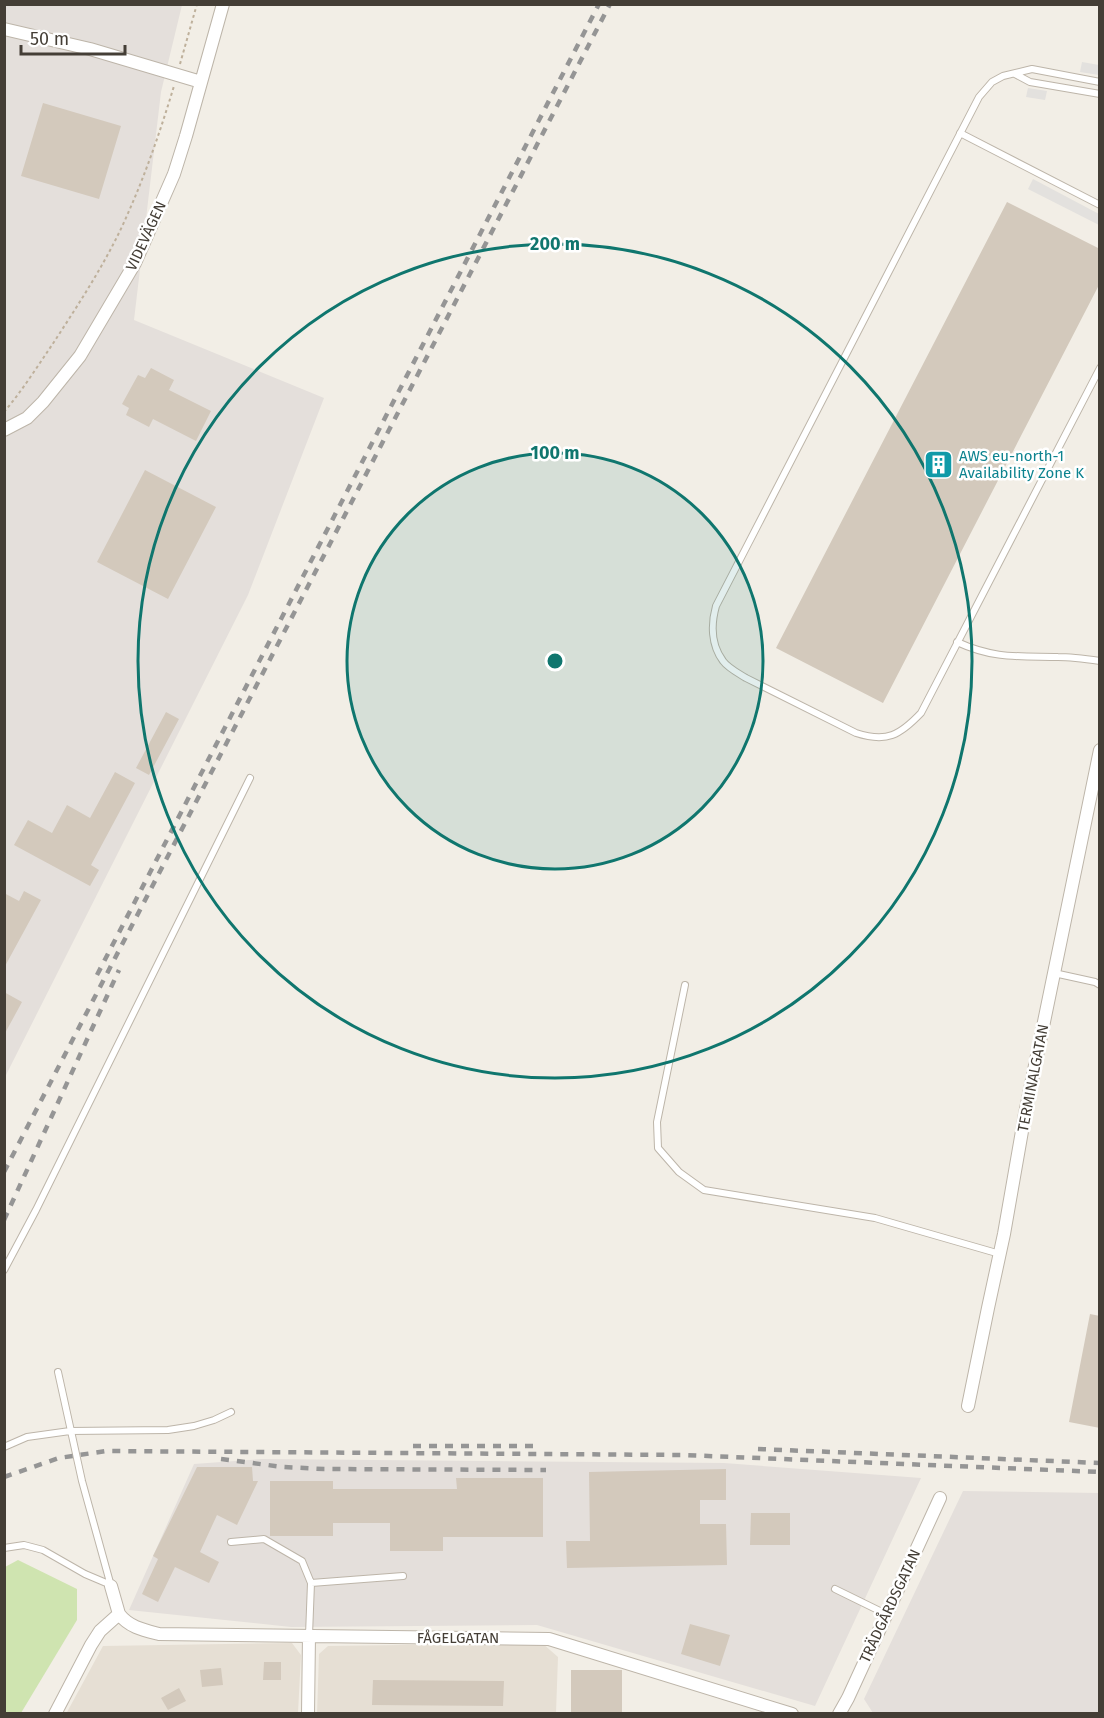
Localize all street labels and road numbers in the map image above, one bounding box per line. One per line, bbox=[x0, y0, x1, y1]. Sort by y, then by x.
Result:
street label: VIDEVÄGEN bbox=[122, 198, 170, 274]
street label: TERMINALGATAN bbox=[1014, 1022, 1052, 1134]
street label: TRÄDGÅRDSGATAN bbox=[856, 1546, 924, 1666]
street label: FÅGELGATAN bbox=[417, 1629, 499, 1647]

